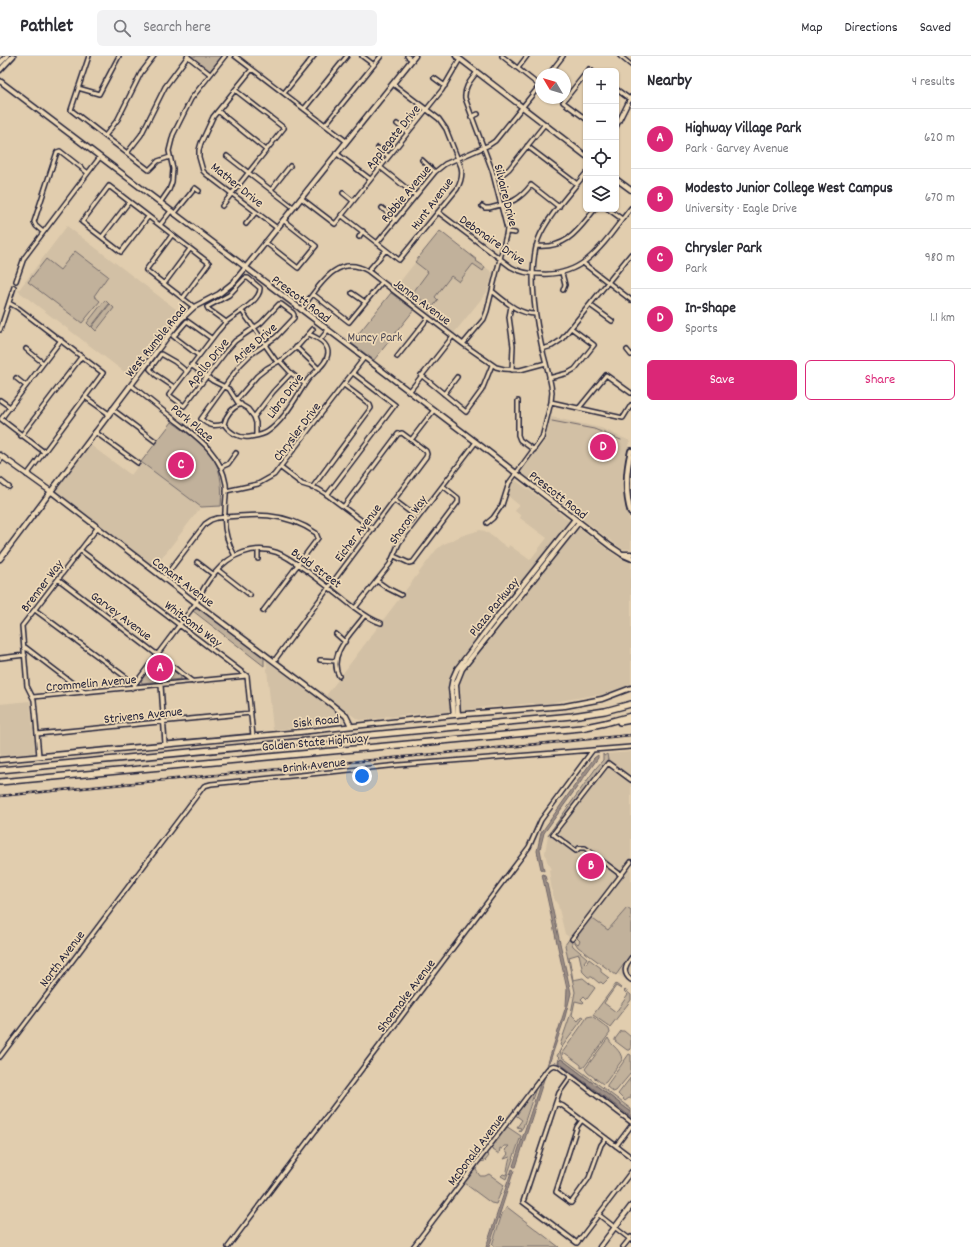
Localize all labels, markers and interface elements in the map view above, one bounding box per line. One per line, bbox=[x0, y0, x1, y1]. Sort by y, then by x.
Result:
search box bbox=[97, 10, 377, 46]
text: Pathlet bbox=[20, 14, 73, 41]
icon: search bbox=[111, 17, 133, 39]
text: Search here bbox=[143, 17, 211, 39]
text: Map bbox=[801, 18, 823, 38]
text: Directions bbox=[845, 18, 898, 38]
text: Saved bbox=[920, 18, 951, 38]
north arrow bbox=[535, 68, 571, 104]
map controls bbox=[583, 68, 619, 212]
button: + bbox=[583, 68, 619, 104]
text: Nearby bbox=[647, 70, 691, 94]
text: 4 results bbox=[912, 73, 955, 92]
street label: Applegate Drive bbox=[362, 101, 426, 174]
button: − bbox=[583, 104, 619, 140]
text: Highway Village Park bbox=[685, 118, 801, 140]
text: A bbox=[656, 129, 664, 148]
text: 620 m bbox=[924, 129, 955, 148]
button: locate bbox=[583, 140, 619, 176]
text: Park · Garvey Avenue bbox=[685, 140, 789, 159]
street label: Mather Drive bbox=[206, 159, 267, 213]
street label: Robbie Avenue bbox=[377, 161, 437, 228]
street label: Silvaire Drive bbox=[488, 162, 522, 229]
street label: Hunt Avenue bbox=[407, 174, 459, 235]
button: layers bbox=[583, 176, 619, 212]
text: Modesto Junior College West Campus bbox=[685, 178, 893, 200]
text: B bbox=[657, 189, 663, 208]
text: 670 m bbox=[925, 189, 955, 208]
text: University · Eagle Drive bbox=[685, 200, 797, 219]
street label: Debonaire Drive bbox=[455, 211, 529, 271]
text: Chrysler Park bbox=[685, 238, 762, 260]
text: C bbox=[657, 249, 663, 268]
text: 980 m bbox=[925, 249, 955, 268]
text: Park bbox=[685, 260, 707, 279]
street label: Prescott Road bbox=[267, 271, 334, 329]
street label: Janna Avenue bbox=[389, 275, 454, 331]
text: In-Shape bbox=[685, 298, 736, 320]
street label: West Rumble Road bbox=[122, 301, 192, 382]
text: D bbox=[657, 309, 663, 328]
text: 1.1 km bbox=[930, 309, 955, 328]
street label: Aries Drive bbox=[229, 319, 282, 369]
text: Sports bbox=[685, 320, 718, 339]
park label: Muncy Park bbox=[348, 329, 402, 348]
street label: Apollo Drive bbox=[183, 335, 235, 392]
button: Save bbox=[647, 360, 797, 400]
button: Share bbox=[805, 360, 955, 400]
street label: Libra Drive bbox=[263, 370, 309, 423]
street label: Chrysler Drive bbox=[269, 399, 327, 466]
street label: Park Place bbox=[166, 400, 217, 448]
pin: D bbox=[590, 432, 616, 462]
pin: C bbox=[168, 450, 194, 480]
street label: Prescott Road bbox=[524, 467, 591, 525]
street label: Sharon Way bbox=[385, 491, 433, 549]
street label: Eicher Avenue bbox=[331, 500, 387, 567]
street label: Budd Street bbox=[286, 544, 345, 594]
street label: Conant Avenue bbox=[147, 553, 218, 613]
street label: Brenner Way bbox=[17, 556, 69, 617]
street label: Plaza Parkway bbox=[465, 573, 525, 641]
street label: Garvey Avenue bbox=[86, 588, 155, 647]
street label: Whitcomb Way bbox=[160, 597, 226, 653]
pin: A bbox=[147, 653, 173, 683]
street label: Crommelin Avenue bbox=[45, 671, 137, 698]
street label: Strivens Avenue bbox=[103, 703, 184, 730]
street label: Sisk Road bbox=[292, 711, 340, 734]
street label: Golden State Highway bbox=[261, 729, 370, 758]
street label: Brink Avenue bbox=[282, 754, 347, 779]
your location bbox=[352, 766, 372, 786]
pin: B bbox=[578, 851, 604, 881]
street label: North Avenue bbox=[35, 927, 91, 992]
street label: Shoemake Avenue bbox=[373, 956, 441, 1037]
street label: McDonald Avenue bbox=[444, 1111, 510, 1190]

